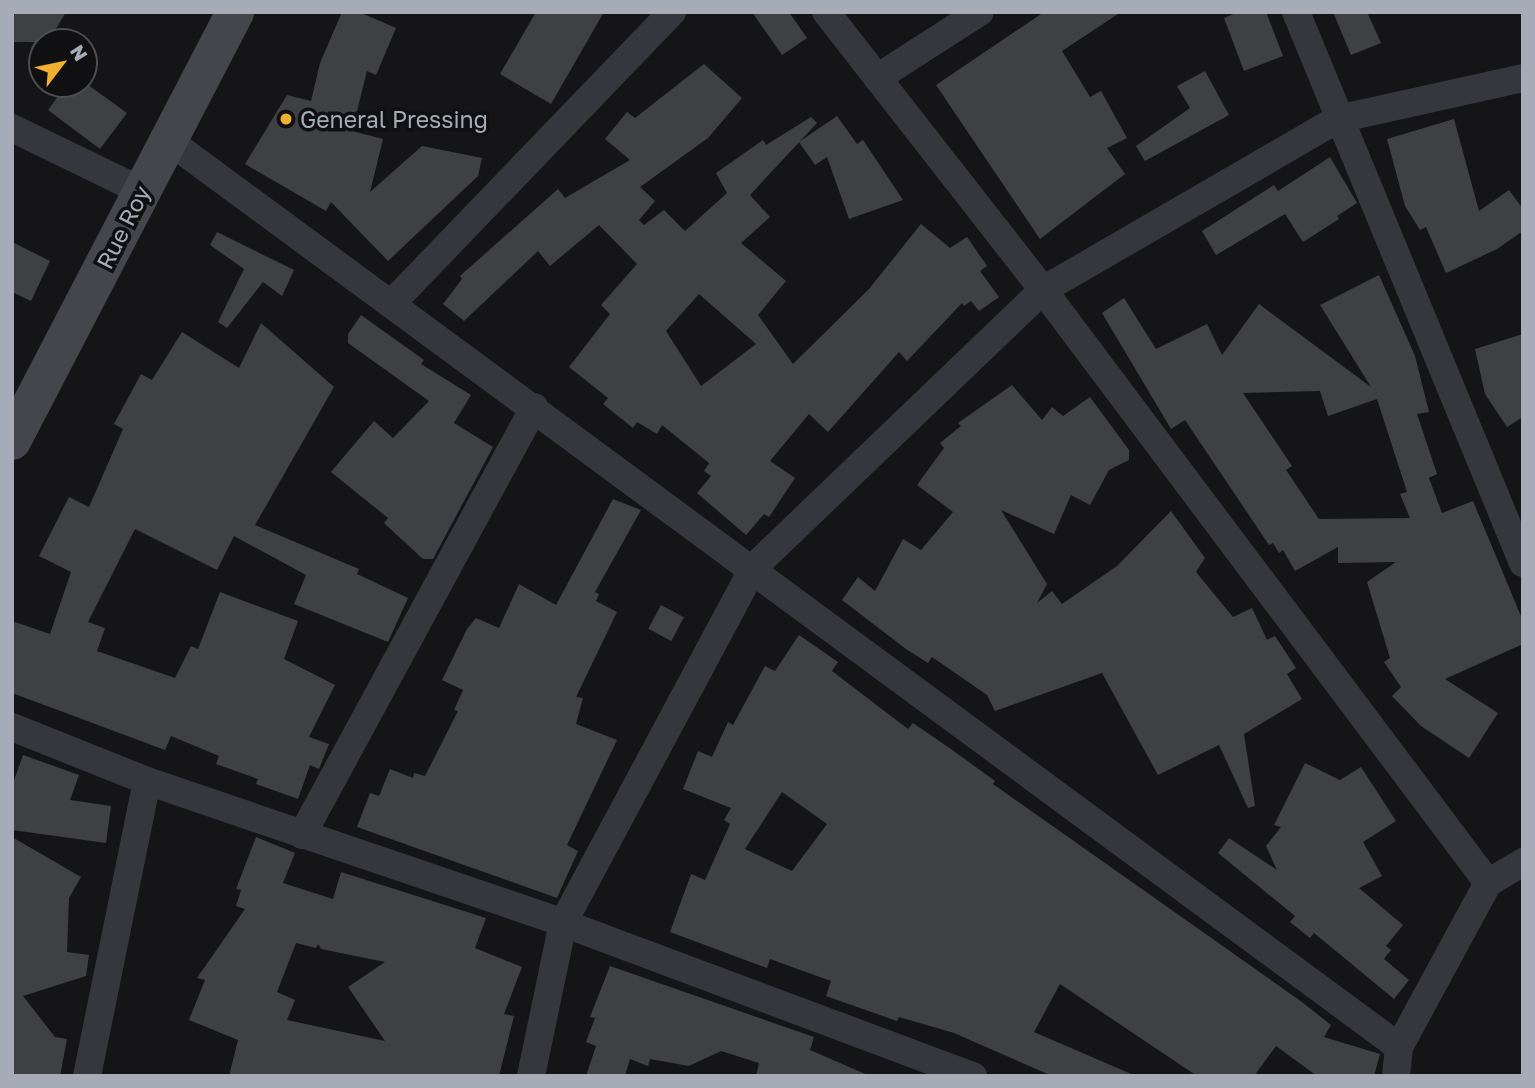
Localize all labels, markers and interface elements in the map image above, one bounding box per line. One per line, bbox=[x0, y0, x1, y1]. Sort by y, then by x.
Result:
north arrow bbox=[28, 28, 98, 98]
text: N bbox=[66, 40, 93, 65]
place label: General Pressing bbox=[300, 105, 488, 133]
marker: General Pressing bbox=[278, 111, 294, 127]
street label: Rue Roy bbox=[90, 181, 156, 273]

